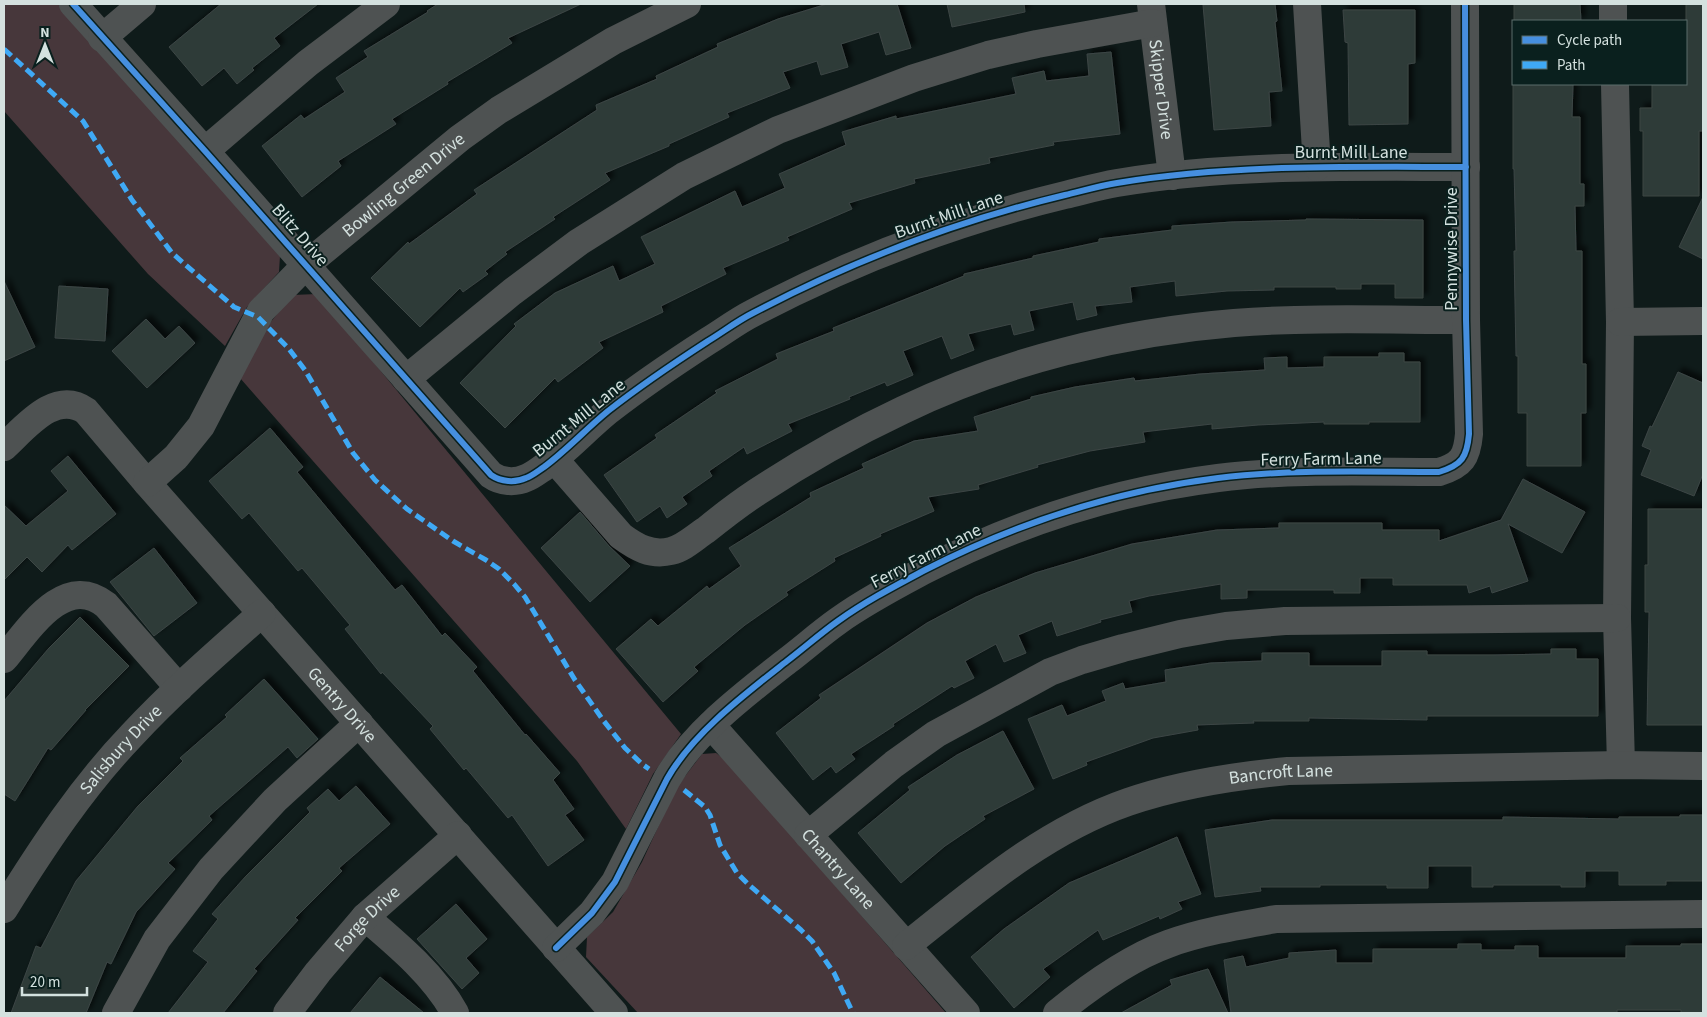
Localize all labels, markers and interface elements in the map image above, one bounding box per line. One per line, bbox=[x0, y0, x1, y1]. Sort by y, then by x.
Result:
north arrow bbox=[20, 20, 70, 70]
legend bbox=[1512, 20, 1687, 85]
text: N bbox=[40, 23, 50, 43]
text: Cycle path bbox=[1557, 30, 1622, 51]
street label: Skipper Drive bbox=[1143, 38, 1180, 141]
text: Path bbox=[1557, 55, 1585, 76]
street label: Bowling Green Drive bbox=[337, 127, 470, 243]
street label: Burnt Mill Lane bbox=[1294, 140, 1408, 165]
street label: Burnt Mill Lane bbox=[891, 185, 1007, 245]
street label: Pennywise Drive bbox=[1439, 187, 1464, 311]
street label: Blitz Drive bbox=[266, 198, 334, 272]
street label: Burnt Mill Lane bbox=[527, 373, 631, 463]
street label: Ferry Farm Lane bbox=[1260, 445, 1382, 473]
street label: Ferry Farm Lane bbox=[866, 517, 986, 595]
street label: Gentry Drive bbox=[302, 661, 383, 748]
street label: Salisbury Drive bbox=[74, 699, 167, 799]
street label: Bancroft Lane bbox=[1227, 758, 1333, 790]
street label: Chantry Lane bbox=[796, 823, 881, 915]
street label: Forge Drive bbox=[328, 879, 405, 957]
scale bar bbox=[22, 964, 88, 996]
text: 20 m bbox=[30, 972, 60, 993]

